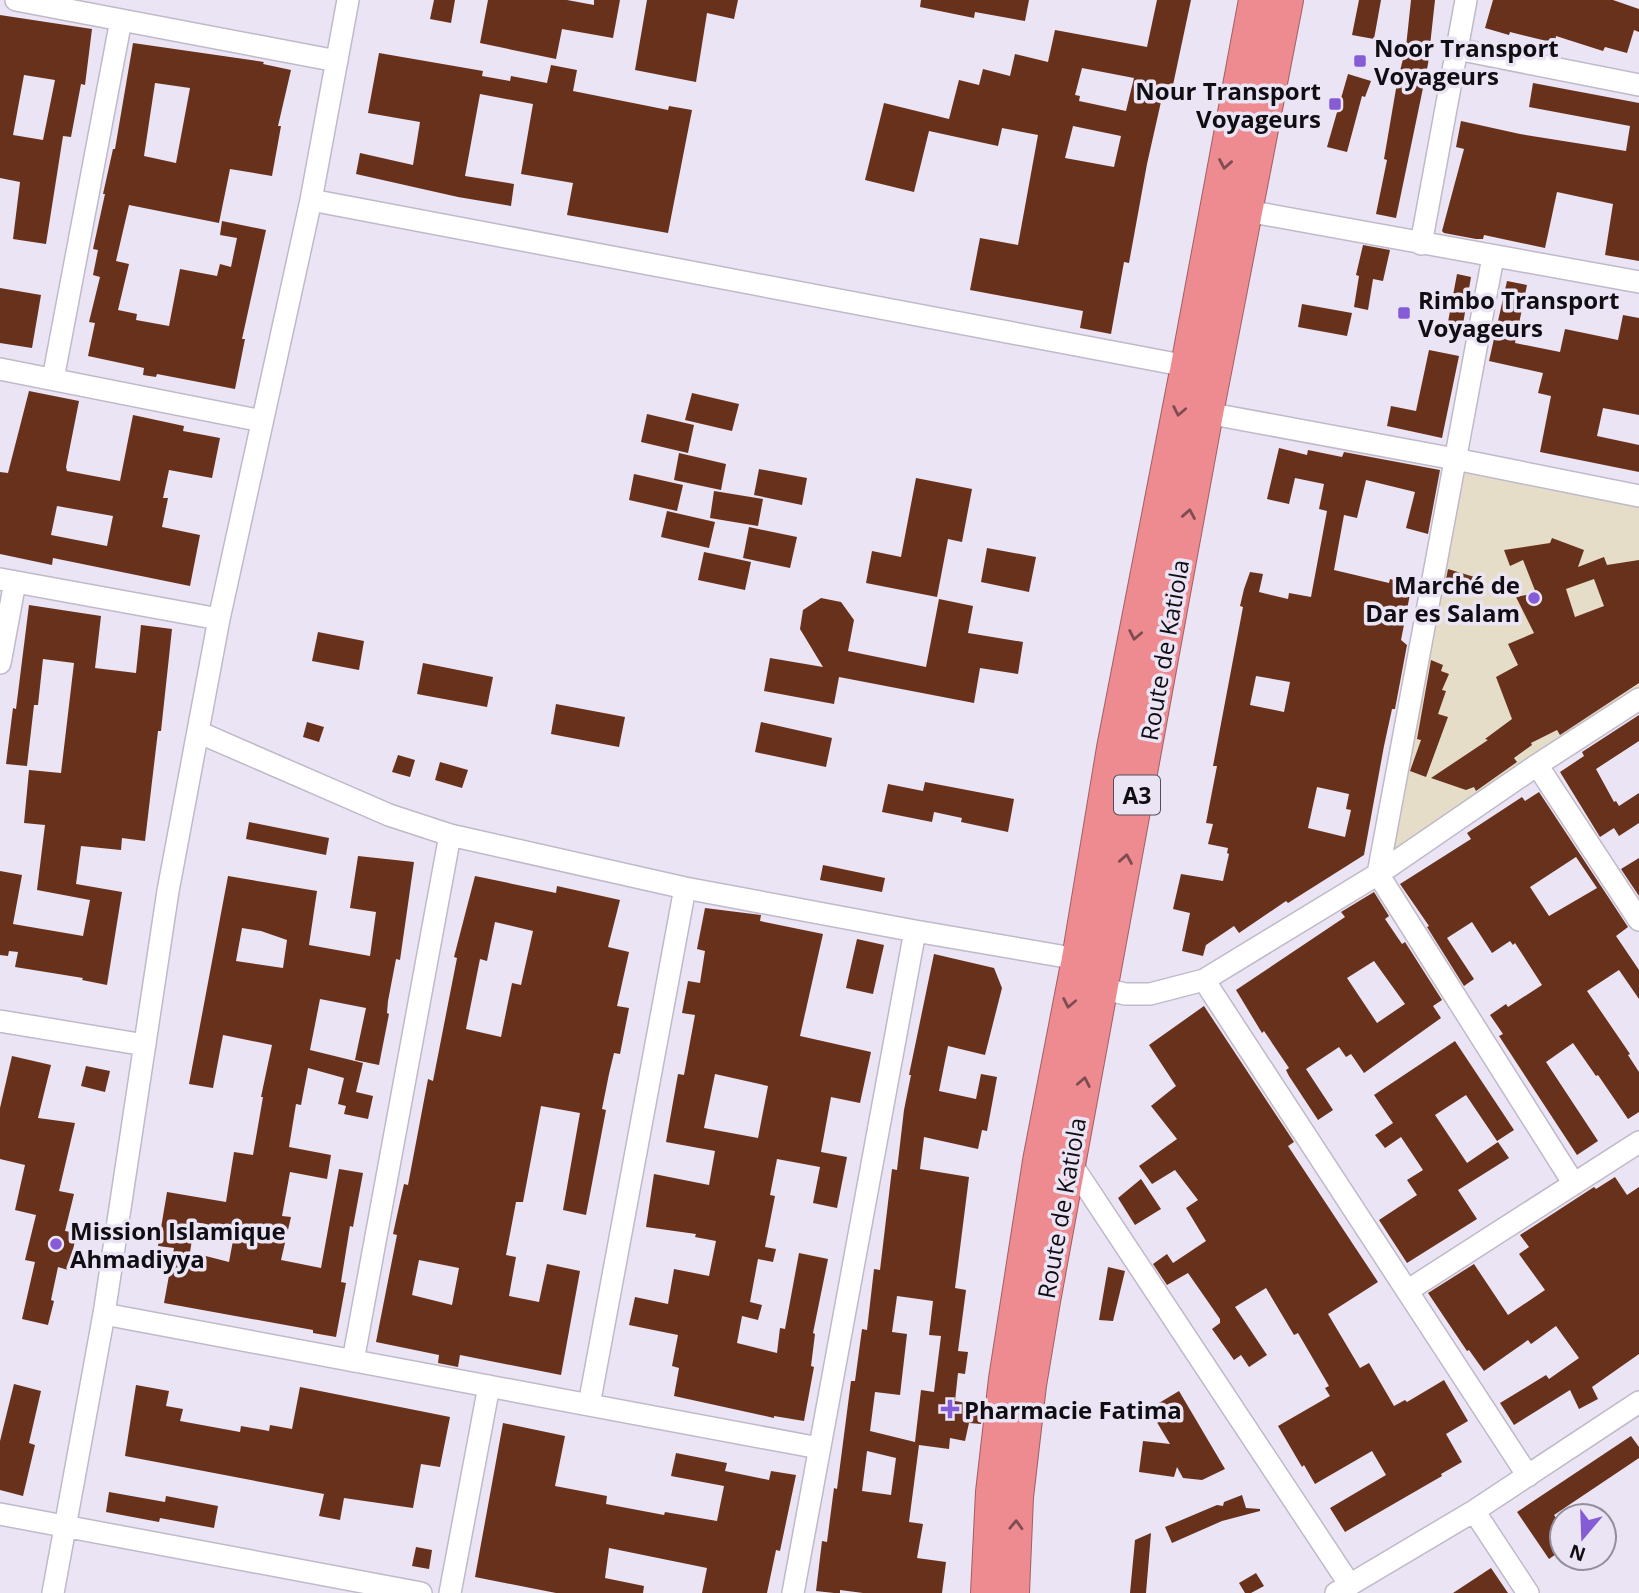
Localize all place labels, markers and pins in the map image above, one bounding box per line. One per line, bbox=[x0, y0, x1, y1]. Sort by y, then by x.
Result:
place label: Noor Transport Voyageurs bbox=[1374, 31, 1559, 92]
marker: Noor Transport Voyageurs bbox=[1352, 53, 1368, 69]
place label: Nour Transport Voyageurs bbox=[1135, 74, 1321, 135]
marker: Nour Transport Voyageurs bbox=[1327, 96, 1343, 112]
place label: Rimbo Transport Voyageurs bbox=[1418, 283, 1619, 344]
marker: Rimbo Transport Voyageurs bbox=[1396, 305, 1412, 321]
place label: Marché de Dar es Salam bbox=[1365, 568, 1520, 629]
marker: Marché de Dar es Salam bbox=[1526, 590, 1542, 606]
place label: Mission Islamique Ahmadiyya bbox=[70, 1214, 286, 1275]
marker: Mission Islamique Ahmadiyya bbox=[48, 1236, 64, 1252]
place label: Pharmacie Fatima bbox=[964, 1393, 1182, 1426]
marker: Pharmacie Fatima bbox=[942, 1401, 958, 1417]

